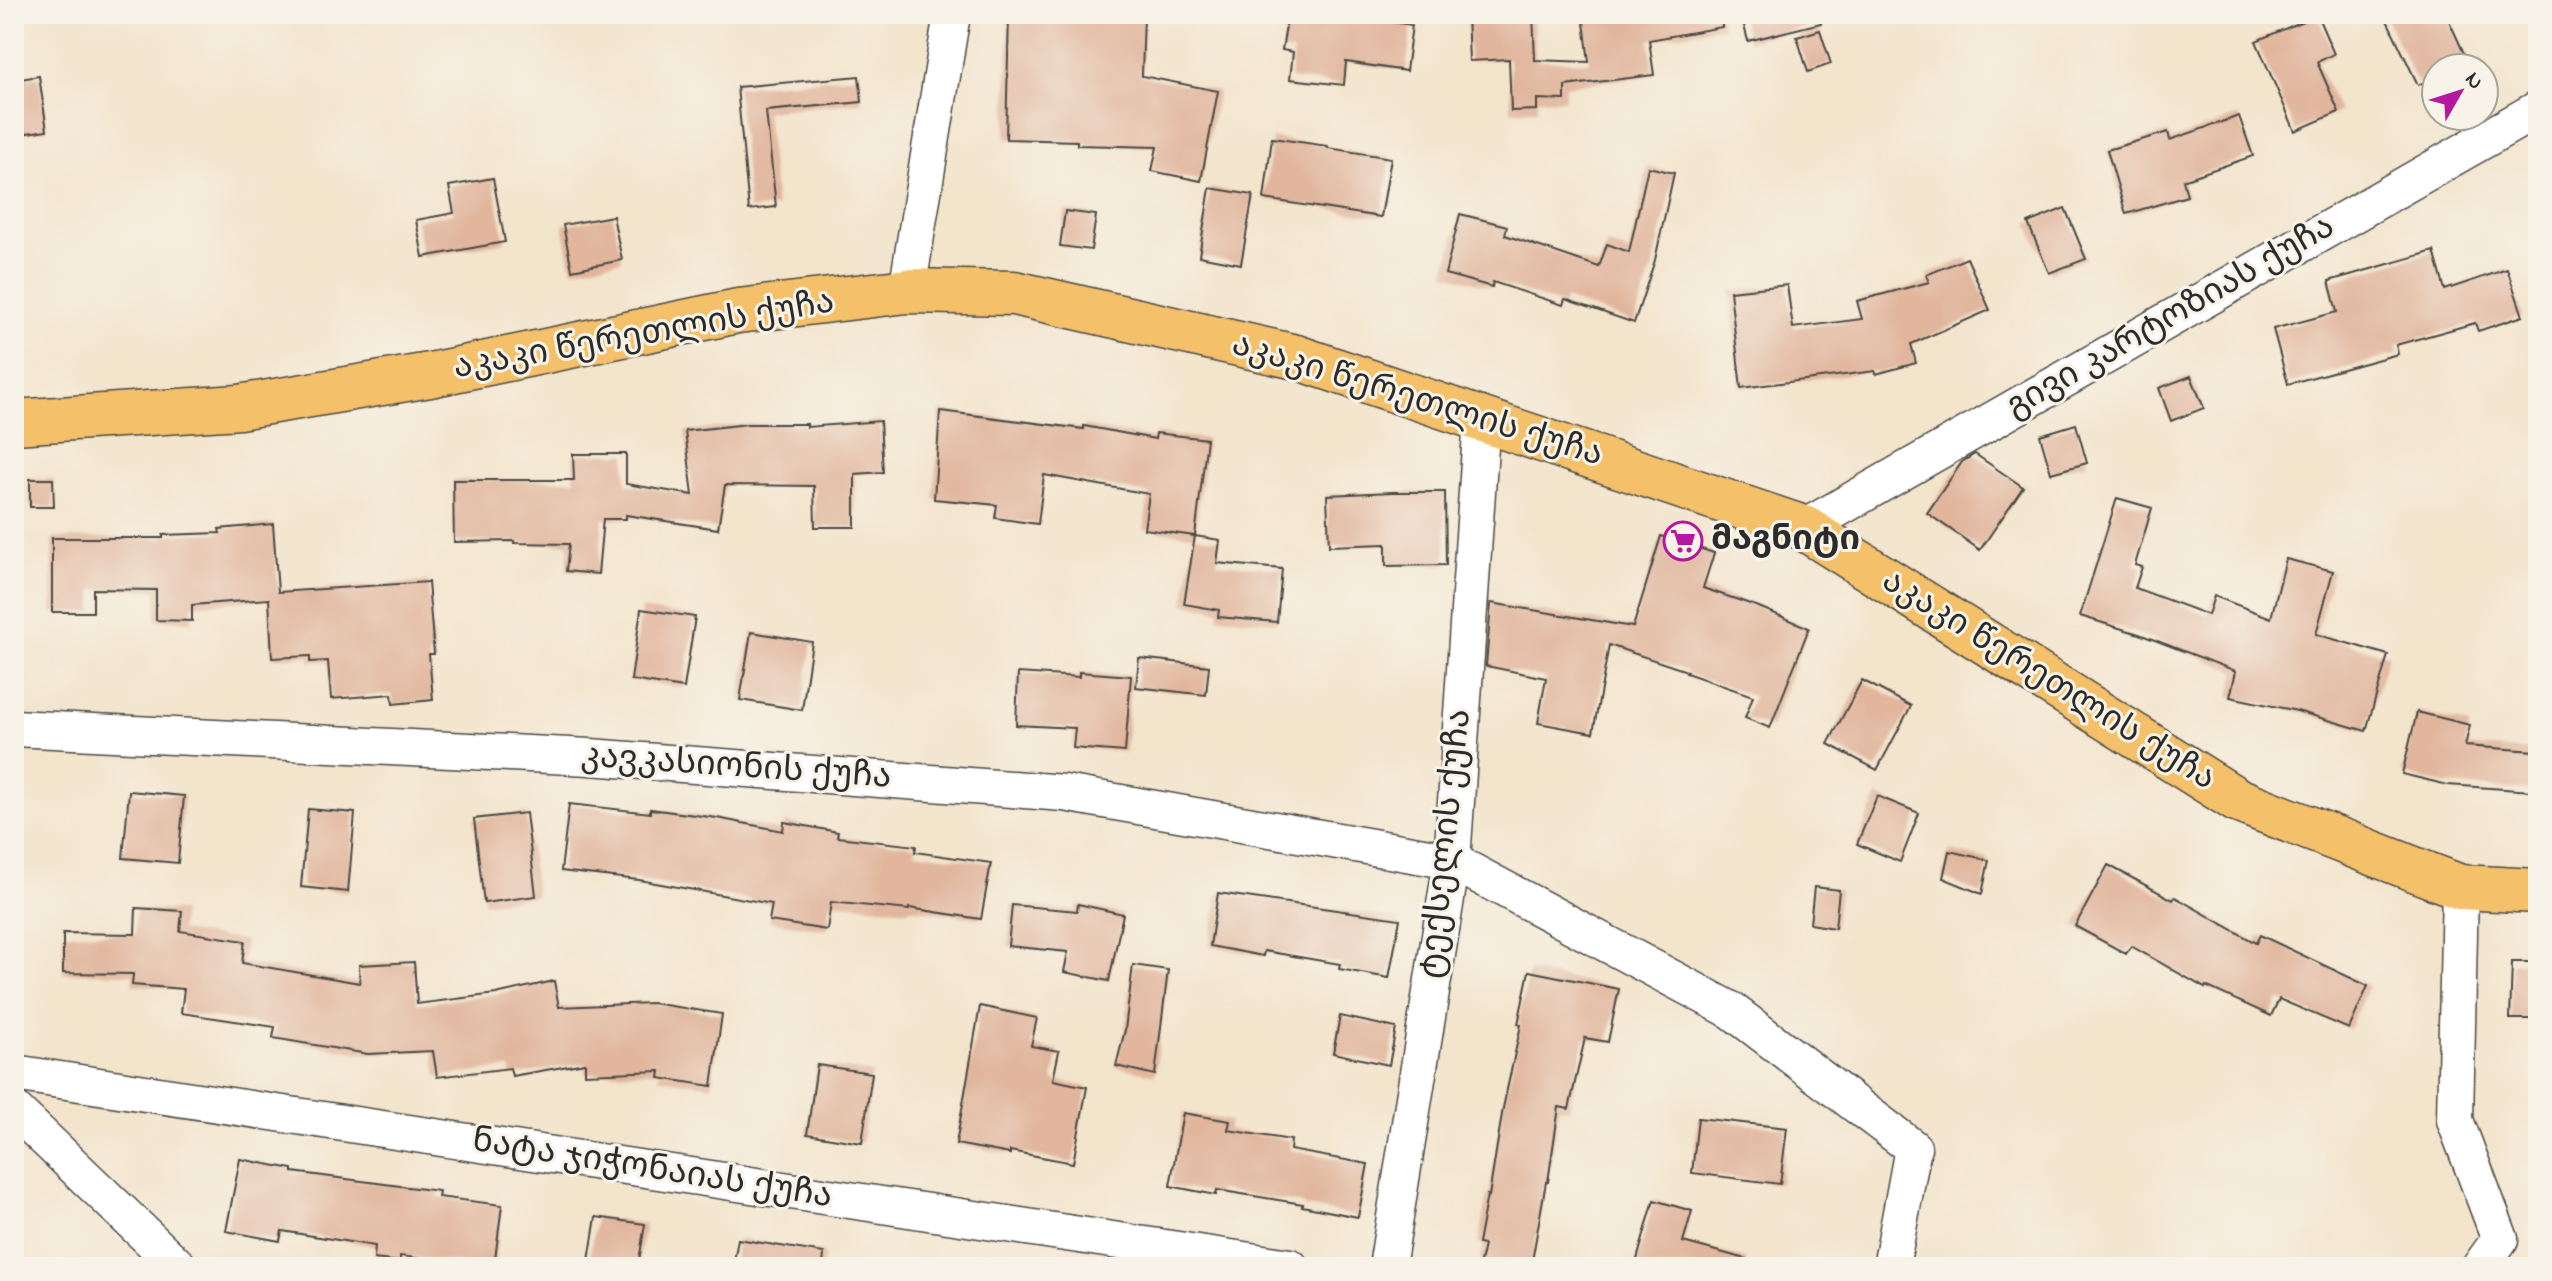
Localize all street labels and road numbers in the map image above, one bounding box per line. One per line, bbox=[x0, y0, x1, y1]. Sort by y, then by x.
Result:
street label: გივი კარტოზიას ქუჩა bbox=[1997, 203, 2345, 433]
street label: აკაკი წერეთლის ქუჩა bbox=[450, 278, 838, 394]
street label: აკაკი წერეთლის ქუჩა bbox=[1225, 321, 1609, 481]
street label: აკაკი წერეთლის ქუჩა bbox=[1871, 558, 2225, 804]
street label: ტექსელის ქუჩა bbox=[1408, 707, 1486, 981]
street label: კავკასიონის ქუჩა bbox=[579, 732, 893, 804]
street label: ნატა ჯიჭონაიას ქუჩა bbox=[468, 1117, 836, 1223]

